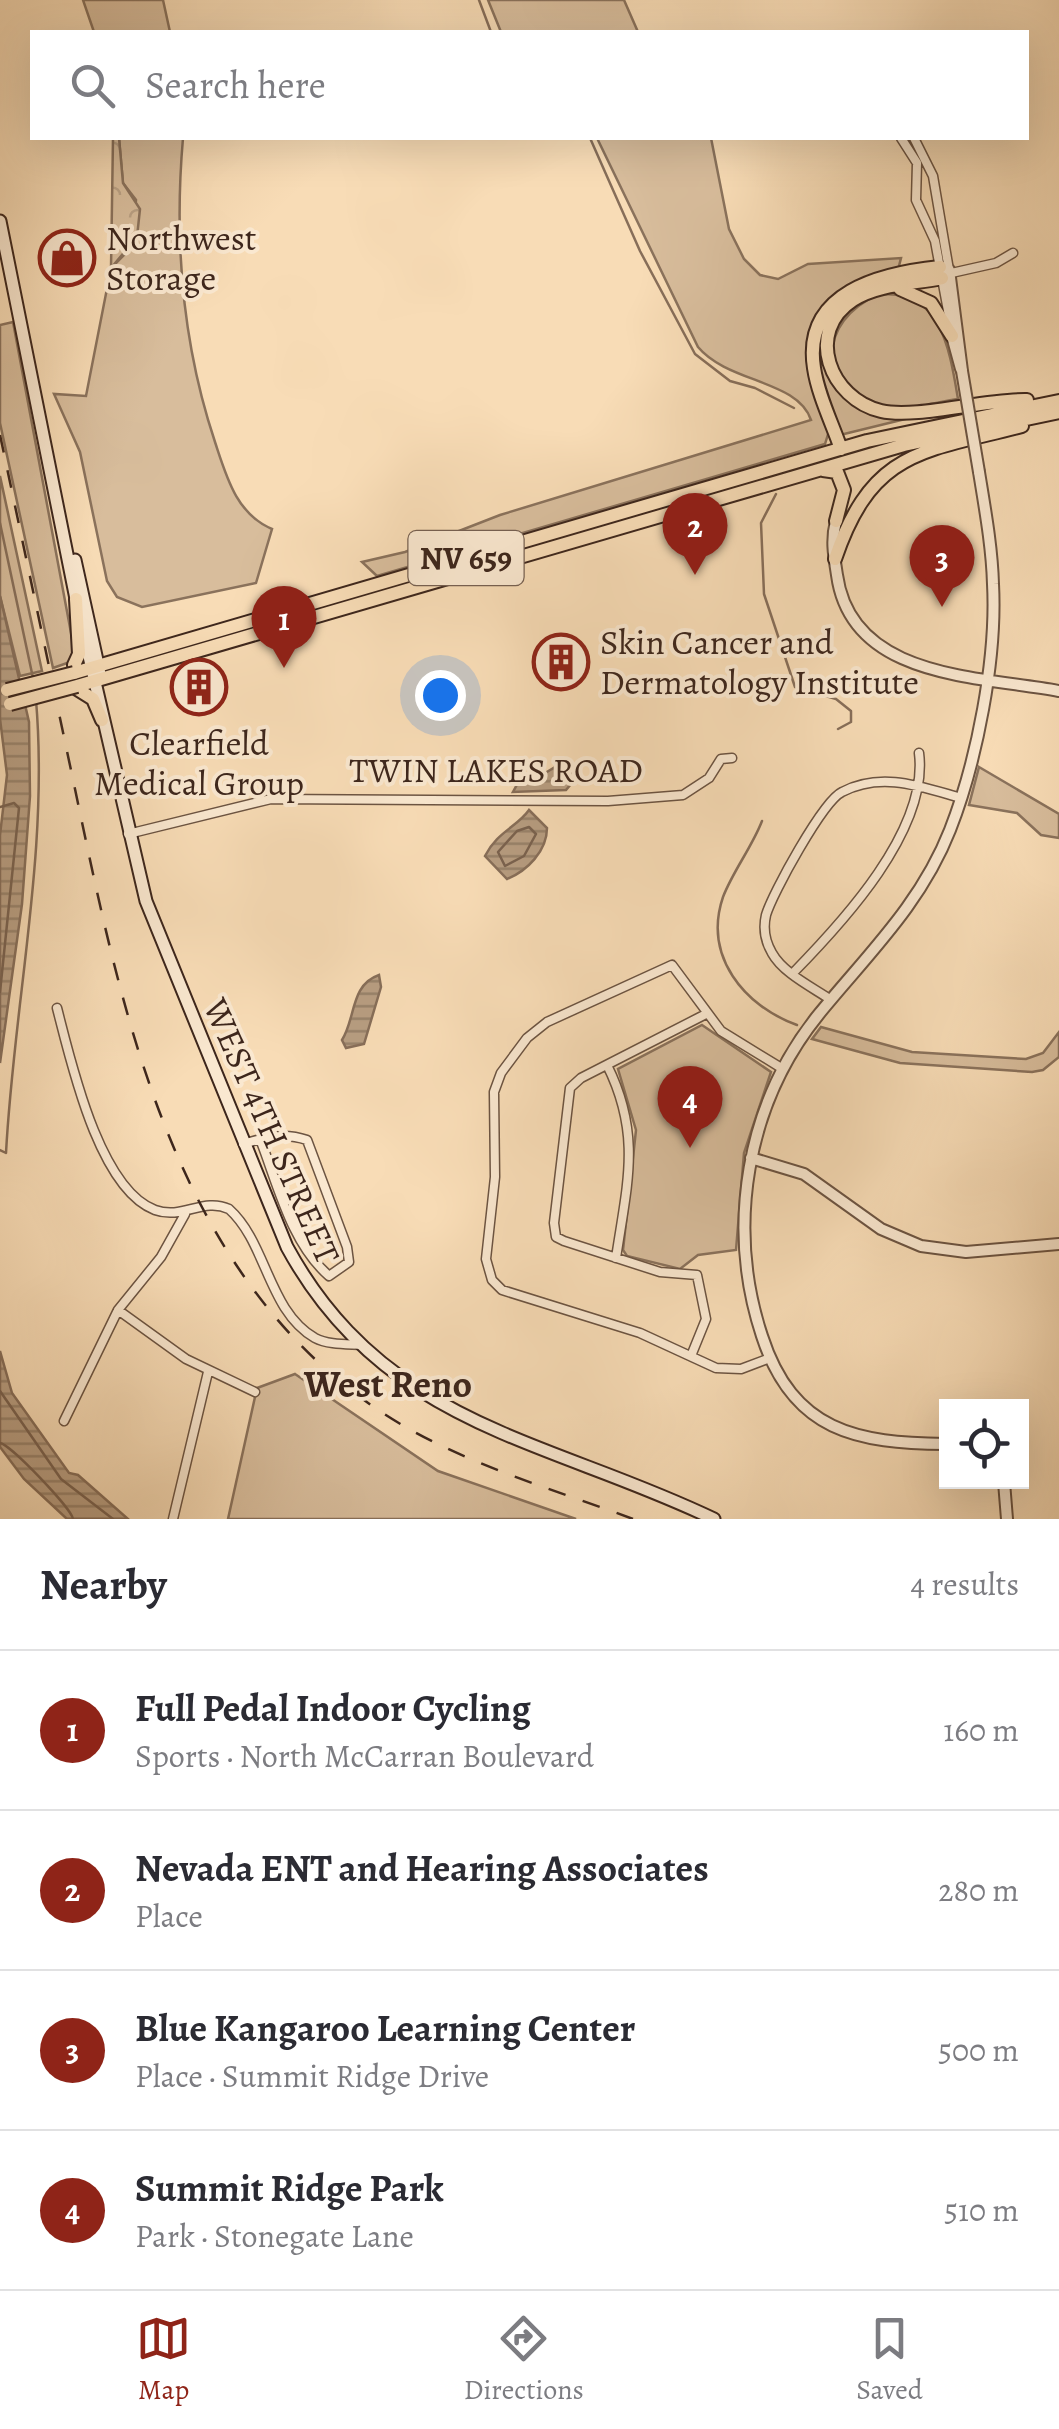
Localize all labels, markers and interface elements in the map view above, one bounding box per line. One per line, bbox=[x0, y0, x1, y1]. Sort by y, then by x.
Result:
search box bbox=[30, 30, 1029, 140]
icon: search bbox=[65, 58, 120, 113]
text: Search here bbox=[145, 59, 326, 111]
place label: Northwest Storage bbox=[106, 214, 256, 302]
shop icon: Northwest Storage bbox=[37, 228, 97, 288]
pin: 2 bbox=[662, 492, 728, 575]
pin: 3 bbox=[910, 524, 974, 607]
road number: NV 659 bbox=[408, 531, 524, 585]
pin: 1 bbox=[252, 586, 316, 668]
place label: Skin Cancer and Dermatology Institute bbox=[600, 618, 919, 706]
building icon: Skin Cancer and Dermatology Institute bbox=[531, 632, 591, 692]
building icon: Clearfield Medical Group bbox=[169, 657, 229, 717]
your location bbox=[415, 670, 466, 721]
place label: Clearfield Medical Group bbox=[94, 719, 304, 807]
street label: TWIN LAKES ROAD bbox=[349, 746, 643, 794]
street label: WEST 4TH STREET bbox=[192, 990, 352, 1271]
pin: 4 bbox=[658, 1066, 722, 1148]
district label: West Reno bbox=[303, 1358, 472, 1410]
map controls bbox=[939, 1399, 1029, 1489]
button: locate bbox=[939, 1399, 1029, 1489]
text: Nearby bbox=[40, 1556, 167, 1613]
text: 4 results bbox=[910, 1562, 1019, 1606]
text: Full Pedal Indoor Cycling bbox=[135, 1682, 531, 1734]
text: 1 bbox=[67, 1708, 78, 1752]
text: 160 m bbox=[943, 1708, 1019, 1752]
text: Sports · North McCarran Boulevard bbox=[135, 1734, 594, 1778]
text: Nevada ENT and Hearing Associates bbox=[135, 1842, 709, 1894]
text: 2 bbox=[65, 1868, 80, 1912]
text: 280 m bbox=[938, 1868, 1019, 1912]
text: Place bbox=[135, 1894, 203, 1938]
text: Blue Kangaroo Learning Center bbox=[135, 2002, 635, 2054]
text: 3 bbox=[66, 2028, 79, 2072]
text: 500 m bbox=[938, 2028, 1019, 2072]
text: Place · Summit Ridge Drive bbox=[135, 2054, 489, 2098]
text: Summit Ridge Park bbox=[135, 2162, 444, 2214]
text: 4 bbox=[65, 2188, 80, 2232]
text: 510 m bbox=[944, 2188, 1019, 2232]
text: Park · Stonegate Lane bbox=[135, 2214, 414, 2258]
tab: Map bbox=[136, 2311, 191, 2409]
tab: Directions bbox=[464, 2311, 584, 2409]
tab: Saved bbox=[856, 2311, 923, 2409]

